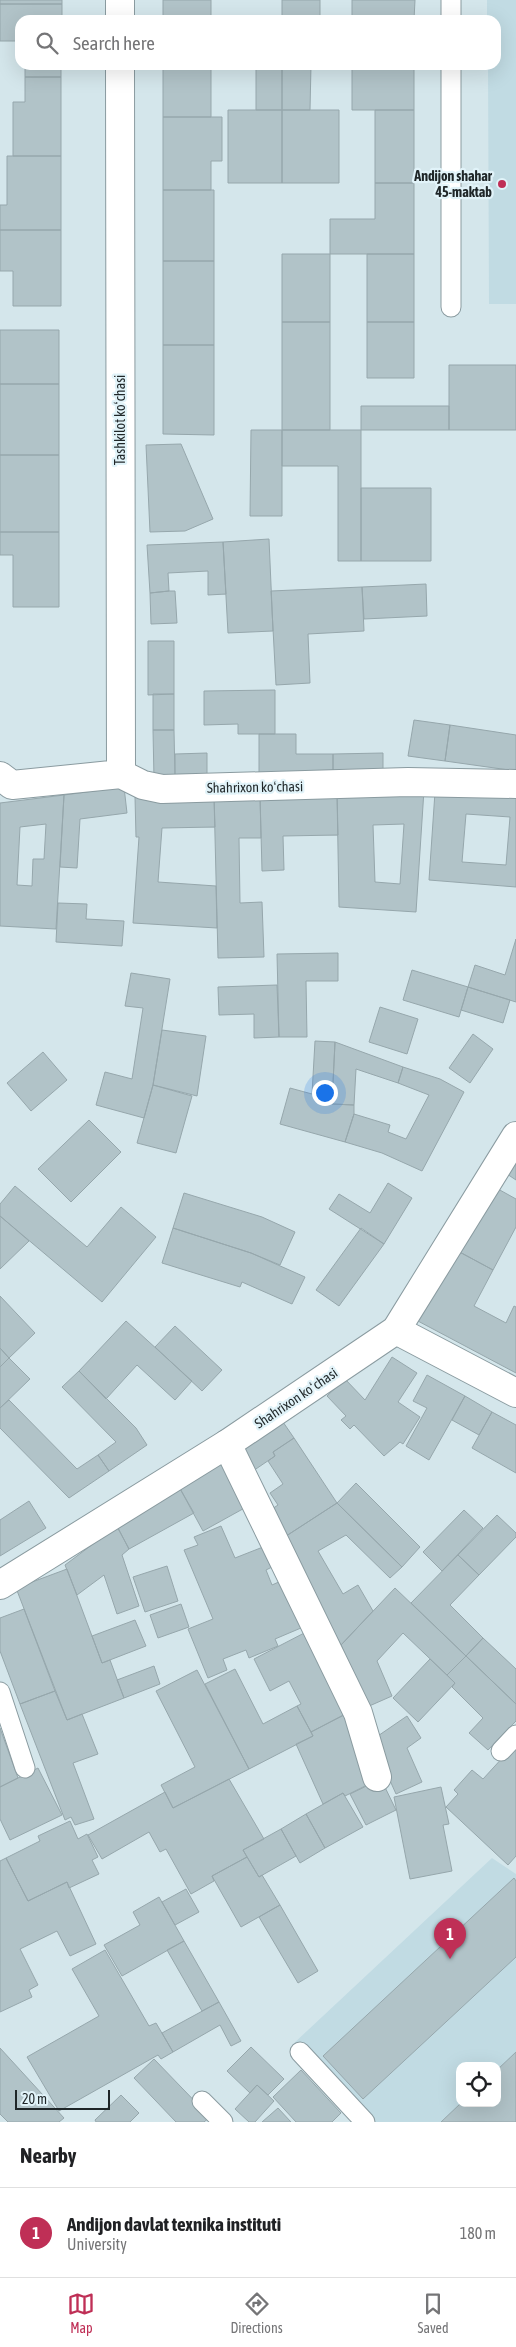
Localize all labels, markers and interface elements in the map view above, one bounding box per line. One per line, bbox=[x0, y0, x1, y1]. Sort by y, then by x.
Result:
search box bbox=[15, 15, 501, 70]
icon: search bbox=[33, 29, 61, 57]
text: Search here bbox=[73, 32, 155, 54]
place label: Andijon shahar 45-maktab bbox=[413, 168, 493, 200]
marker: Andijon shahar 45-maktab bbox=[496, 178, 508, 190]
street label: Tashkilot koʻchasi bbox=[112, 375, 128, 465]
street label: Shahrixon koʻchasi bbox=[207, 778, 303, 796]
your location bbox=[312, 1080, 338, 1106]
street label: Shahrixon koʻchasi bbox=[252, 1364, 340, 1432]
pin: 1 bbox=[434, 1918, 466, 1959]
map controls bbox=[456, 2062, 501, 2107]
button: locate bbox=[456, 2062, 501, 2107]
scale bar bbox=[15, 2087, 110, 2110]
text: 20 m bbox=[22, 2091, 47, 2107]
text: Nearby bbox=[20, 2143, 76, 2167]
text: Andijon davlat texnika instituti bbox=[67, 2213, 281, 2235]
text: 1 bbox=[32, 2224, 40, 2242]
text: 180 m bbox=[460, 2224, 496, 2242]
text: University bbox=[67, 2235, 127, 2253]
tab: Map bbox=[67, 2290, 95, 2336]
tab: Directions bbox=[230, 2290, 283, 2336]
tab: Saved bbox=[418, 2290, 449, 2336]

